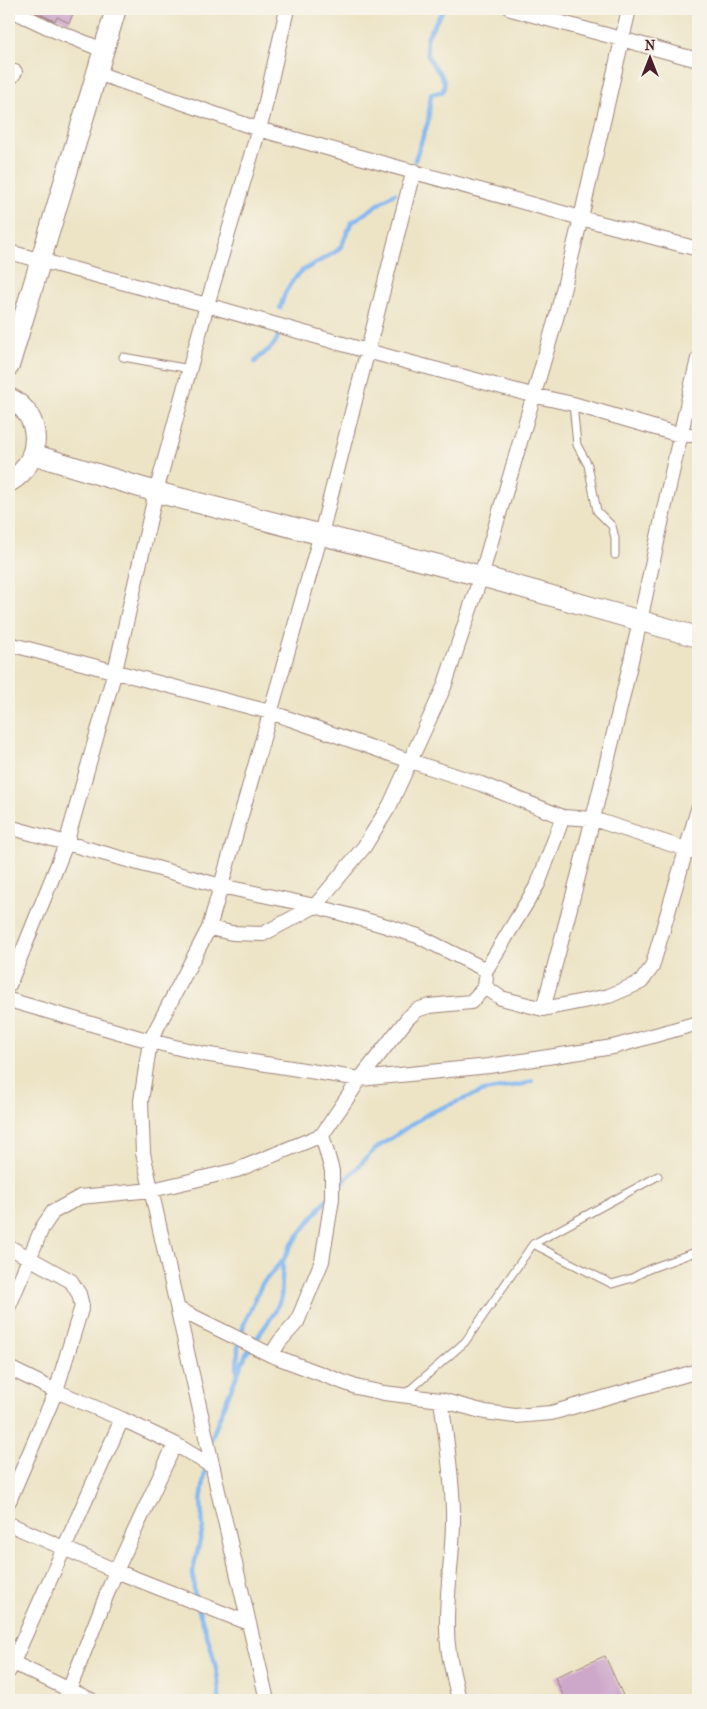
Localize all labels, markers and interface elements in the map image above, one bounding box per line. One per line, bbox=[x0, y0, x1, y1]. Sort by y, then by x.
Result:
north arrow bbox=[624, 32, 674, 82]
text: N bbox=[645, 37, 656, 54]

